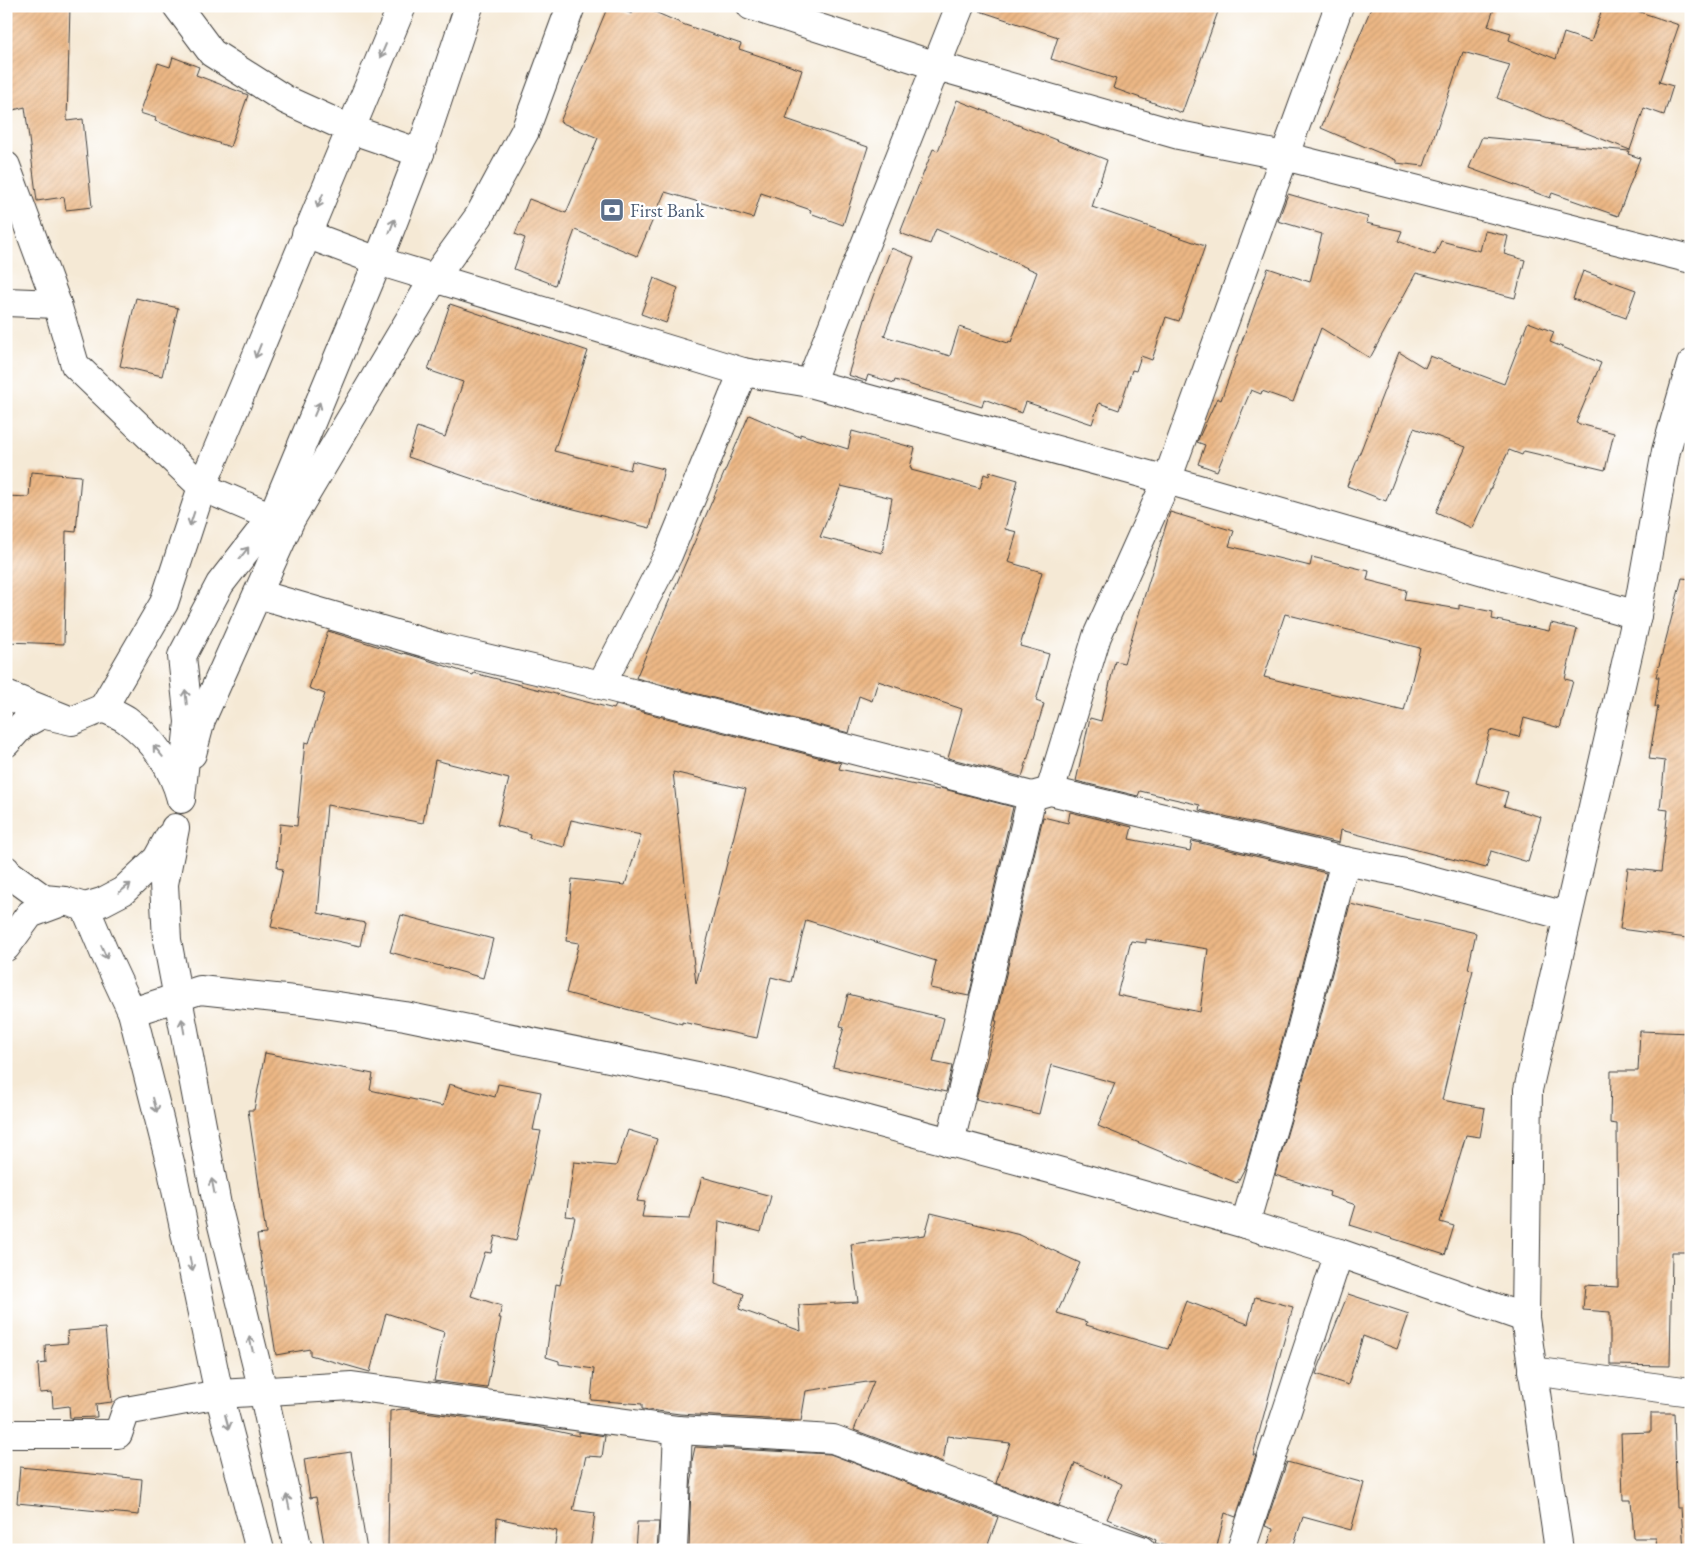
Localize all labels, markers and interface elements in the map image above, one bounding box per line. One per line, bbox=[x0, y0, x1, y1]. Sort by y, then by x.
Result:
one-way arrow bbox=[377, 43, 387, 58]
one-way arrow bbox=[315, 193, 325, 208]
bank icon: First Bank bbox=[599, 197, 625, 223]
place label: First Bank bbox=[630, 198, 705, 223]
one-way arrow bbox=[388, 219, 397, 234]
one-way arrow bbox=[253, 343, 262, 358]
one-way arrow bbox=[312, 402, 322, 417]
one-way arrow bbox=[186, 510, 196, 526]
one-way arrow bbox=[239, 547, 250, 560]
one-way arrow bbox=[181, 689, 191, 705]
one-way arrow bbox=[152, 744, 163, 757]
one-way arrow bbox=[118, 883, 132, 893]
one-way arrow bbox=[99, 944, 109, 959]
one-way arrow bbox=[178, 1019, 188, 1035]
one-way arrow bbox=[151, 1097, 160, 1113]
one-way arrow bbox=[208, 1178, 218, 1194]
one-way arrow bbox=[187, 1255, 196, 1271]
one-way arrow bbox=[246, 1336, 256, 1352]
one-way arrow bbox=[222, 1414, 232, 1430]
one-way arrow bbox=[283, 1495, 292, 1511]

